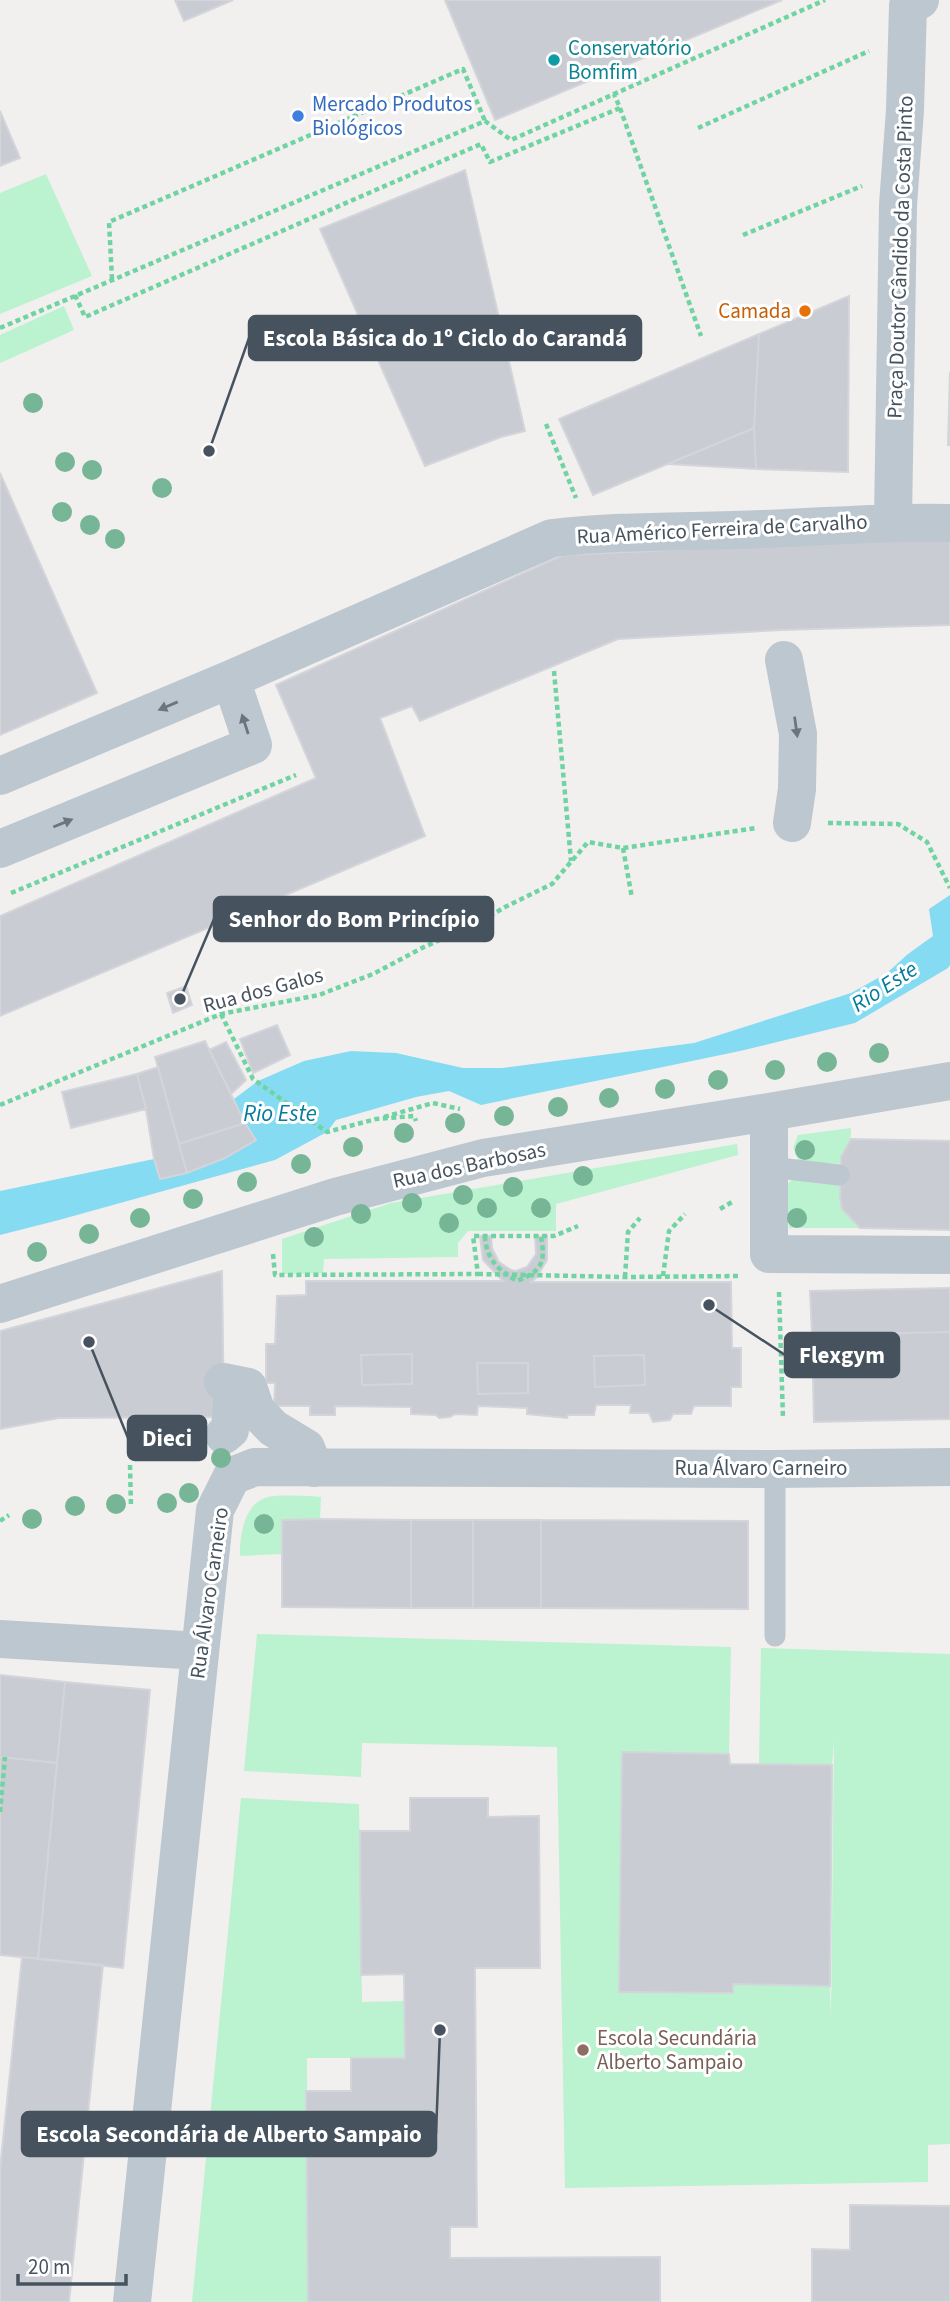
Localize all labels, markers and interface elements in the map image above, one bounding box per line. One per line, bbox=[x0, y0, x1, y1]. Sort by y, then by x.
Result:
place label: Conservatório Bomfim bbox=[568, 33, 692, 87]
marker: Conservatório Bomfim bbox=[546, 52, 562, 68]
place label: Mercado Produtos Biológicos bbox=[312, 89, 473, 143]
street label: Praça Doutor Cândido da Costa Pinto bbox=[879, 95, 921, 419]
marker: Mercado Produtos Biológicos bbox=[290, 108, 306, 124]
place label: Camada bbox=[718, 296, 791, 326]
marker: Camada bbox=[797, 303, 813, 319]
callout: Escola Básica do 1º Ciclo do Carandá bbox=[249, 316, 641, 360]
text: Escola Básica do 1º Ciclo do Carandá bbox=[263, 322, 627, 355]
street label: Rua Américo Ferreira de Carvalho bbox=[576, 506, 868, 552]
one-way arrow bbox=[157, 701, 178, 712]
one-way arrow bbox=[240, 713, 250, 734]
one-way arrow bbox=[791, 716, 802, 738]
one-way arrow bbox=[53, 818, 74, 829]
callout: Senhor do Bom Princípio bbox=[214, 897, 493, 941]
text: Senhor do Bom Princípio bbox=[229, 903, 479, 936]
water label: Rio Este bbox=[844, 953, 924, 1020]
street label: Rua dos Galos bbox=[200, 960, 327, 1020]
water label: Rio Este bbox=[243, 1097, 317, 1130]
street label: Rua dos Barbosas bbox=[390, 1134, 548, 1196]
callout: Flexgym bbox=[785, 1333, 899, 1377]
text: Flexgym bbox=[799, 1339, 885, 1372]
callout: Dieci bbox=[128, 1416, 206, 1460]
text: Dieci bbox=[142, 1422, 192, 1455]
street label: Rua Álvaro Carneiro bbox=[675, 1453, 847, 1483]
street label: Rua Álvaro Carneiro bbox=[182, 1505, 236, 1681]
place label: Escola Secundária Alberto Sampaio bbox=[597, 2023, 757, 2077]
marker: Escola Secundária Alberto Sampaio bbox=[575, 2042, 591, 2058]
callout: Escola Secondária de Alberto Sampaio bbox=[22, 2112, 436, 2156]
text: Escola Secondária de Alberto Sampaio bbox=[36, 2118, 422, 2151]
scale bar bbox=[18, 2242, 126, 2286]
text: 20 m bbox=[28, 2252, 70, 2282]

